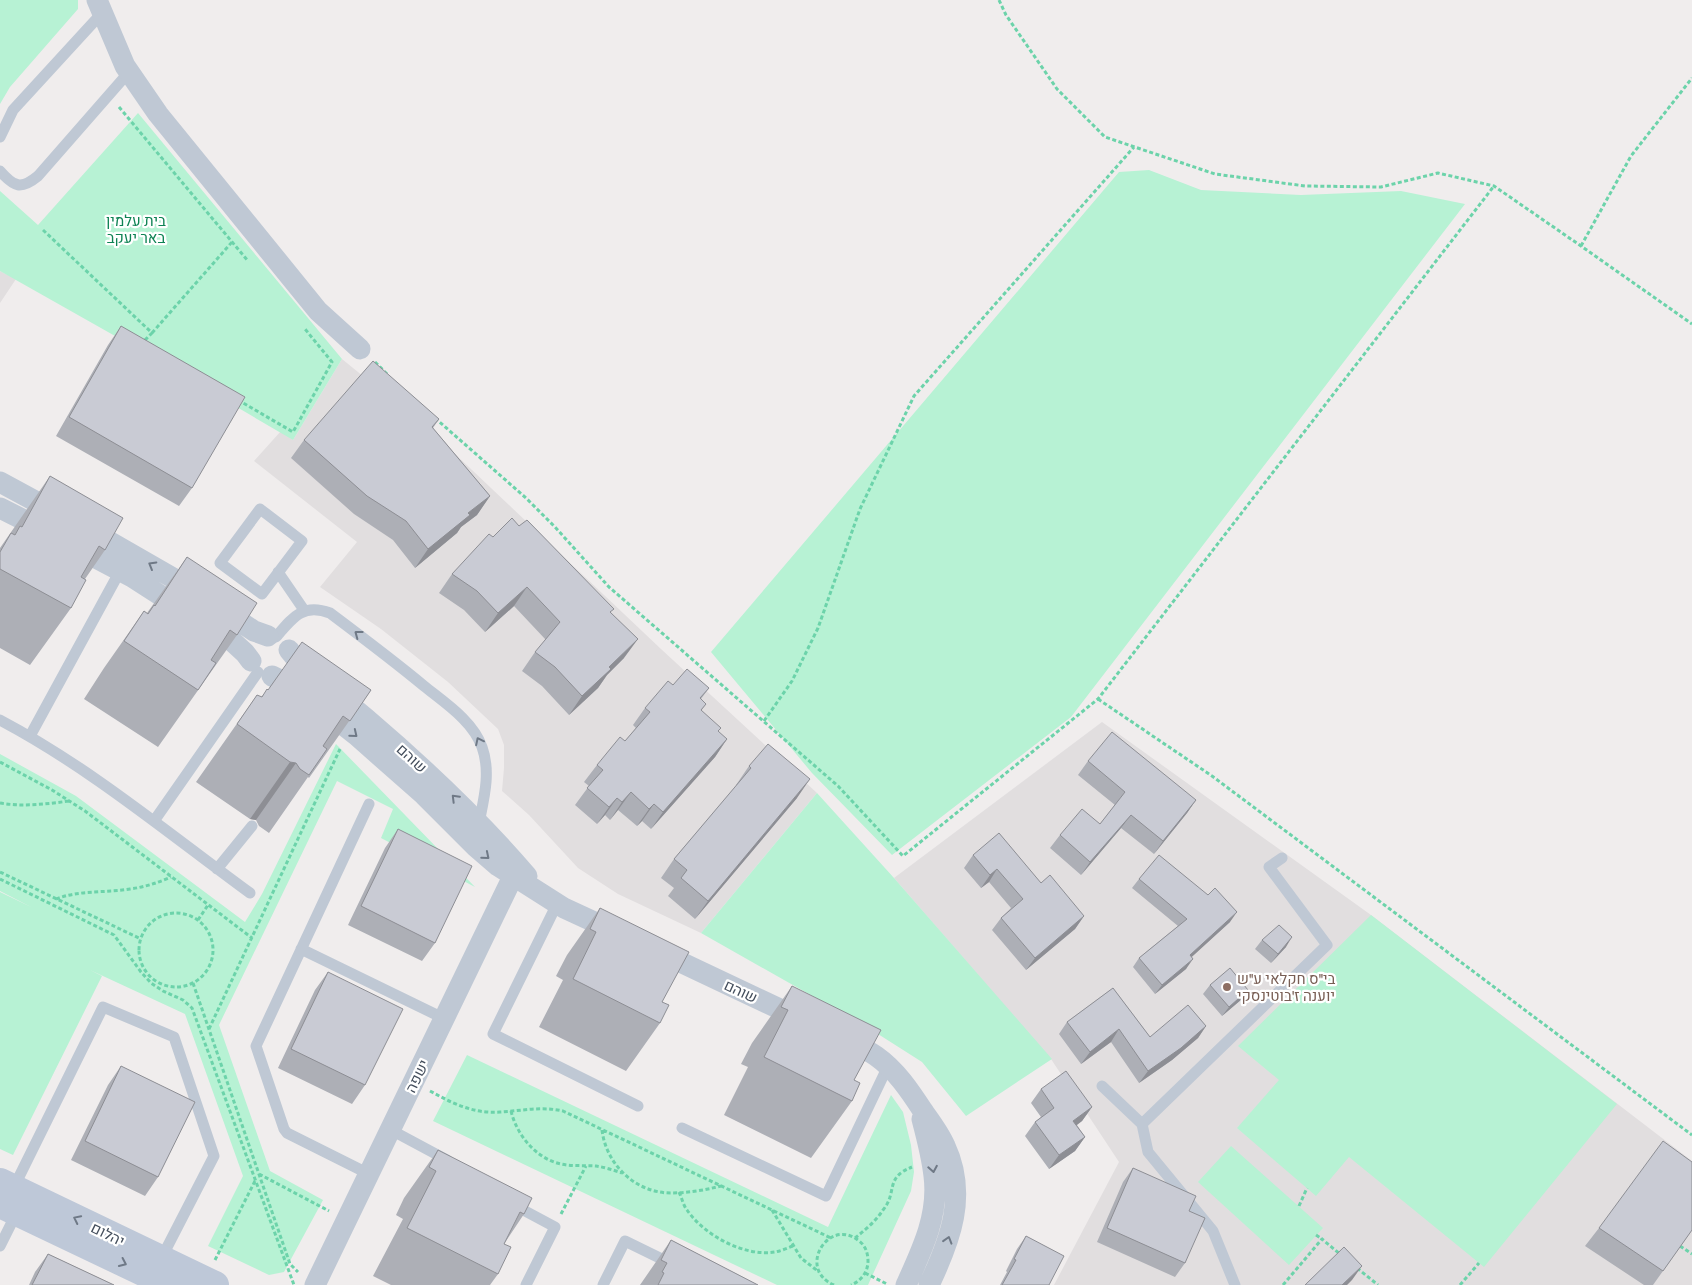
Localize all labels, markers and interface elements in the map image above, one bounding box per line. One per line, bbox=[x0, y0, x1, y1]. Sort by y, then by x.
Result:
park label: בית עלמין באר יעקב bbox=[106, 210, 166, 248]
one-way arrow bbox=[148, 562, 157, 572]
one-way arrow bbox=[354, 631, 364, 640]
one-way arrow bbox=[348, 728, 357, 737]
one-way arrow bbox=[475, 737, 485, 746]
street label: שוהם bbox=[392, 739, 432, 777]
one-way arrow bbox=[452, 795, 461, 804]
one-way arrow bbox=[481, 850, 490, 859]
place label: בי"ס חקלאי ע"ש יוענה ז'בוטינסקי bbox=[1237, 968, 1336, 1006]
street label: שוהם bbox=[721, 974, 761, 1008]
marker: בי"ס חקלאי ע"ש יוענה ז'בוטינסקי bbox=[1221, 981, 1233, 993]
street label: ישפה bbox=[400, 1056, 434, 1096]
one-way arrow bbox=[927, 1165, 938, 1174]
one-way arrow bbox=[73, 1215, 82, 1225]
street label: יהלום bbox=[88, 1217, 128, 1251]
one-way arrow bbox=[943, 1237, 953, 1245]
one-way arrow bbox=[118, 1257, 127, 1267]

